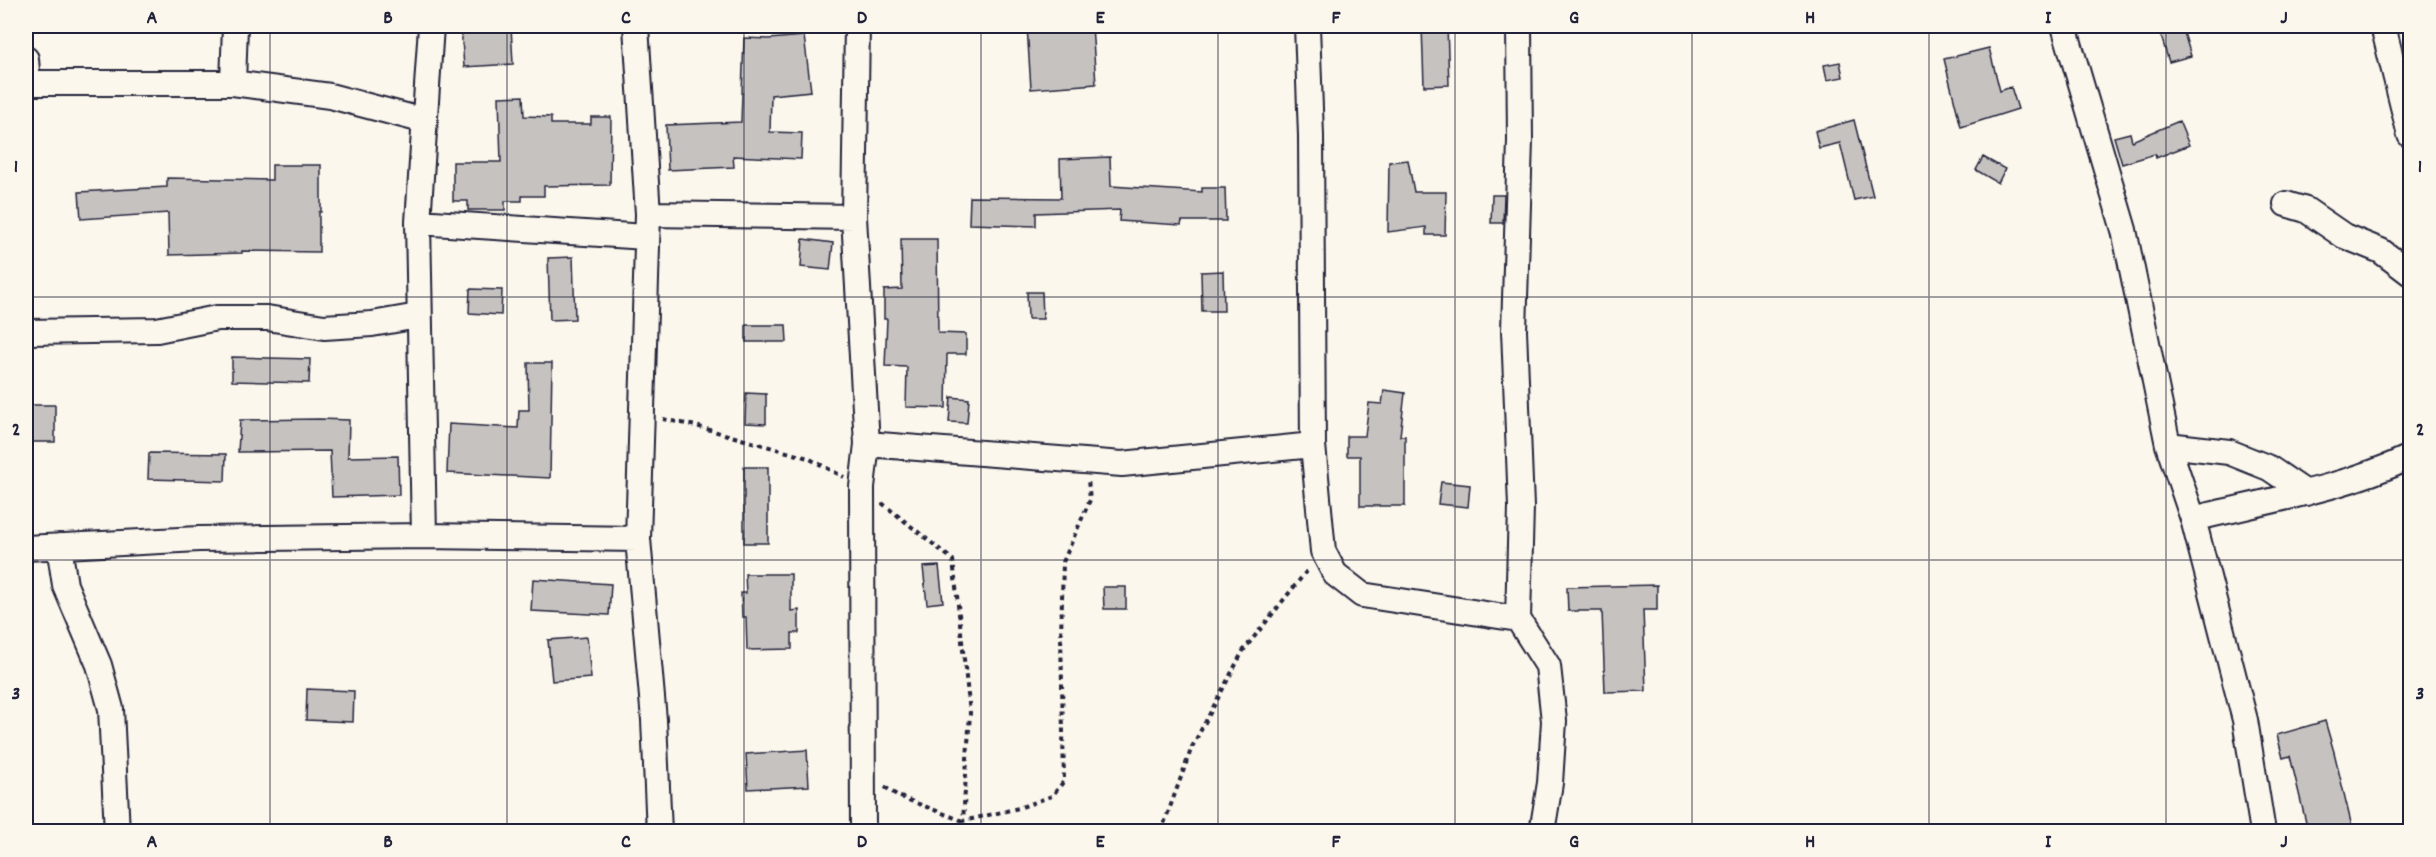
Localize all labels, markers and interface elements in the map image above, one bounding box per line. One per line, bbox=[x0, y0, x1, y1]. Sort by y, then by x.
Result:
text: A bbox=[147, 5, 158, 33]
text: B bbox=[383, 5, 393, 33]
text: C bbox=[621, 5, 631, 33]
text: D bbox=[857, 5, 868, 33]
text: E bbox=[1095, 5, 1105, 33]
text: F bbox=[1332, 5, 1342, 33]
text: G bbox=[1569, 5, 1579, 33]
text: H bbox=[1805, 5, 1815, 33]
text: I bbox=[2045, 5, 2052, 33]
text: J bbox=[2280, 5, 2288, 33]
text: 1 bbox=[14, 154, 18, 182]
text: 1 bbox=[2418, 154, 2422, 182]
text: 2 bbox=[12, 417, 20, 445]
text: 2 bbox=[2416, 417, 2424, 445]
text: 3 bbox=[12, 681, 20, 709]
text: 3 bbox=[2416, 681, 2424, 709]
text: A bbox=[147, 829, 158, 857]
text: B bbox=[383, 829, 393, 857]
text: C bbox=[621, 829, 631, 857]
text: D bbox=[857, 829, 868, 857]
text: E bbox=[1095, 829, 1105, 857]
text: F bbox=[1332, 829, 1342, 857]
text: G bbox=[1569, 829, 1579, 857]
text: H bbox=[1805, 829, 1815, 857]
text: I bbox=[2045, 829, 2052, 857]
text: J bbox=[2280, 829, 2288, 857]

